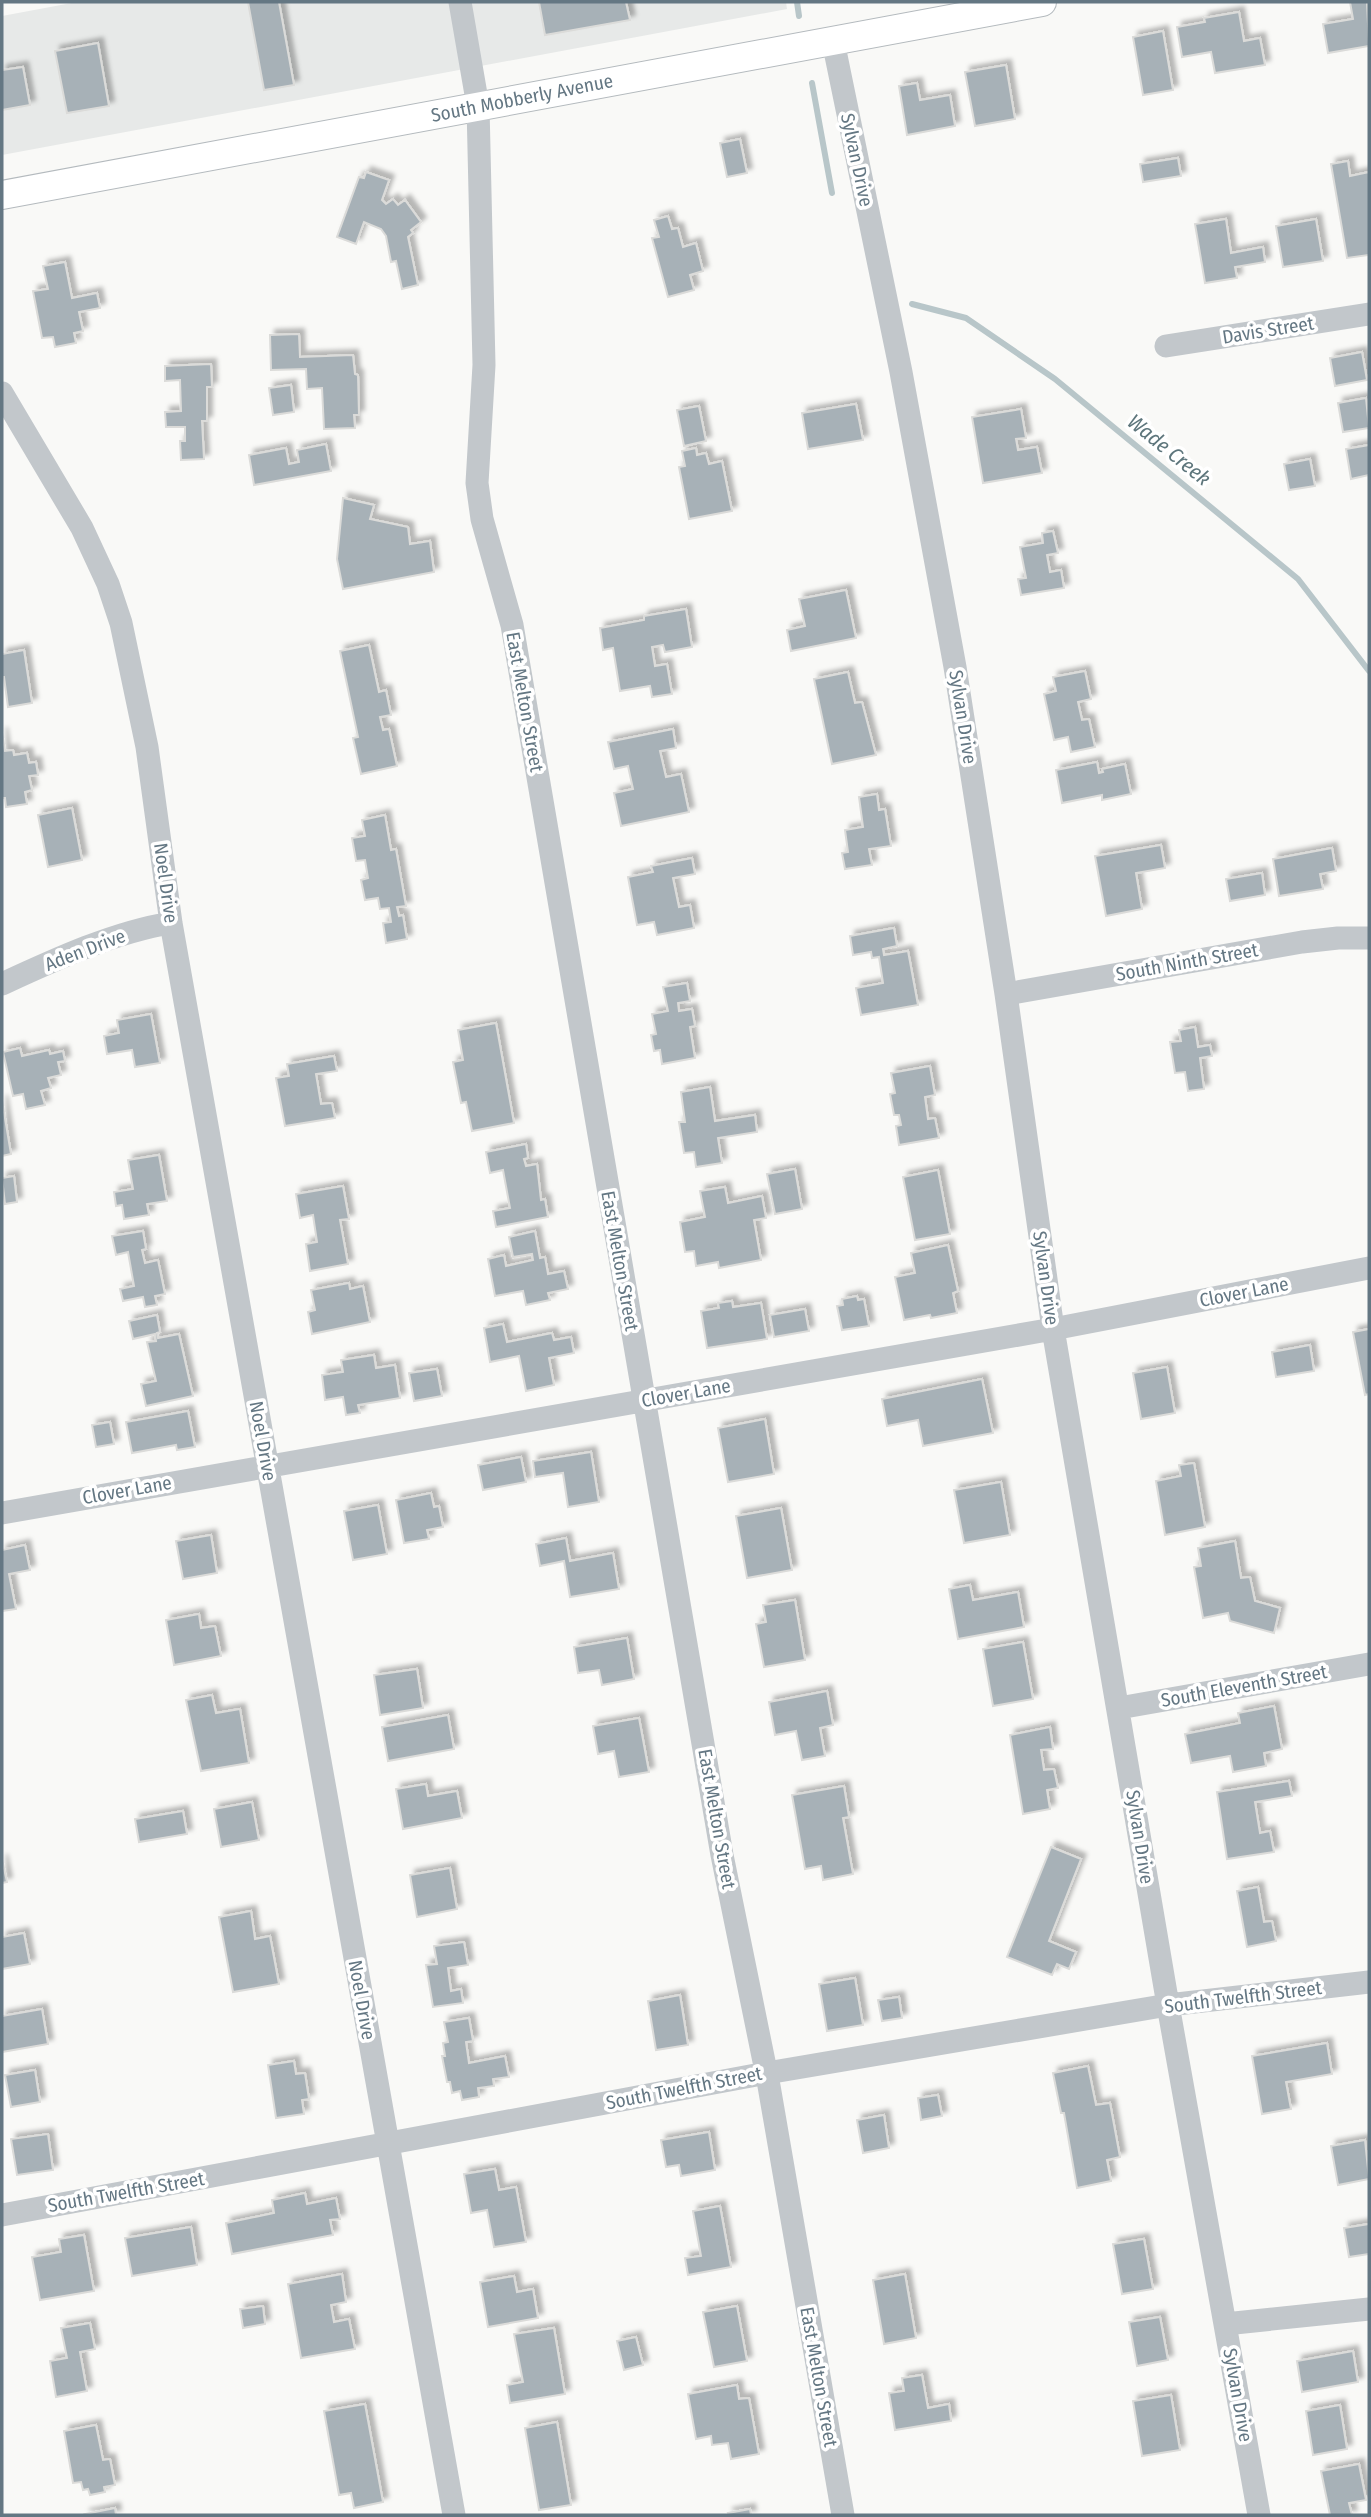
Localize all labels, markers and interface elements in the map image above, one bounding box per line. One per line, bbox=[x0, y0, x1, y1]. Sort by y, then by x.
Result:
street label: South Mobberly Avenue bbox=[429, 69, 615, 127]
street label: Sylvan Drive bbox=[836, 111, 878, 209]
street label: Davis Street bbox=[1221, 311, 1316, 349]
water label: Wade Creek bbox=[1122, 409, 1216, 491]
street label: East Melton Street bbox=[501, 630, 549, 775]
street label: Sylvan Drive bbox=[944, 668, 982, 766]
street label: Noel Drive bbox=[149, 841, 183, 925]
street label: Aden Drive bbox=[42, 924, 128, 976]
street label: South Ninth Street bbox=[1114, 938, 1261, 986]
street label: East Melton Street bbox=[596, 1189, 644, 1334]
street label: Sylvan Drive bbox=[1028, 1229, 1064, 1327]
street label: Clover Lane bbox=[1198, 1272, 1290, 1312]
street label: Clover Lane bbox=[640, 1374, 732, 1412]
street label: Noel Drive bbox=[245, 1399, 281, 1483]
street label: Clover Lane bbox=[81, 1471, 173, 1509]
street label: South Eleventh Street bbox=[1159, 1660, 1330, 1712]
street label: East Melton Street bbox=[693, 1747, 741, 1892]
street label: Sylvan Drive bbox=[1121, 1788, 1159, 1886]
street label: Noel Drive bbox=[344, 1958, 380, 2042]
street label: South Twelfth Street bbox=[1163, 1976, 1324, 2018]
street label: South Twelfth Street bbox=[604, 2061, 765, 2114]
street label: South Twelfth Street bbox=[46, 2167, 207, 2217]
street label: East Melton Street bbox=[795, 2305, 843, 2450]
street label: Sylvan Drive bbox=[1218, 2346, 1258, 2444]

